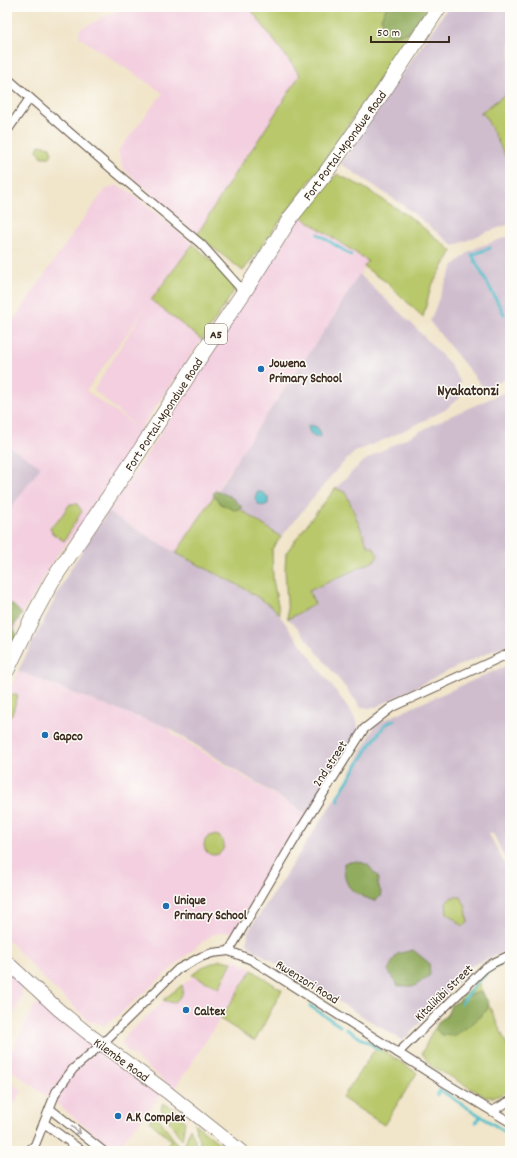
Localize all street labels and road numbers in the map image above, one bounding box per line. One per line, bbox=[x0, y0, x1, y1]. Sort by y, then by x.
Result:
street label: Fort Portal-Mpondwe Road bbox=[300, 87, 393, 205]
road number: A5 bbox=[205, 324, 227, 344]
street label: Fort Portal-Mpondwe Road bbox=[121, 355, 209, 476]
street label: 2nd street bbox=[309, 737, 353, 791]
street label: Rwenzori Road bbox=[271, 956, 342, 1010]
street label: Kitalikibi Street bbox=[411, 961, 478, 1027]
street label: Kilembe Road bbox=[89, 1034, 152, 1088]

